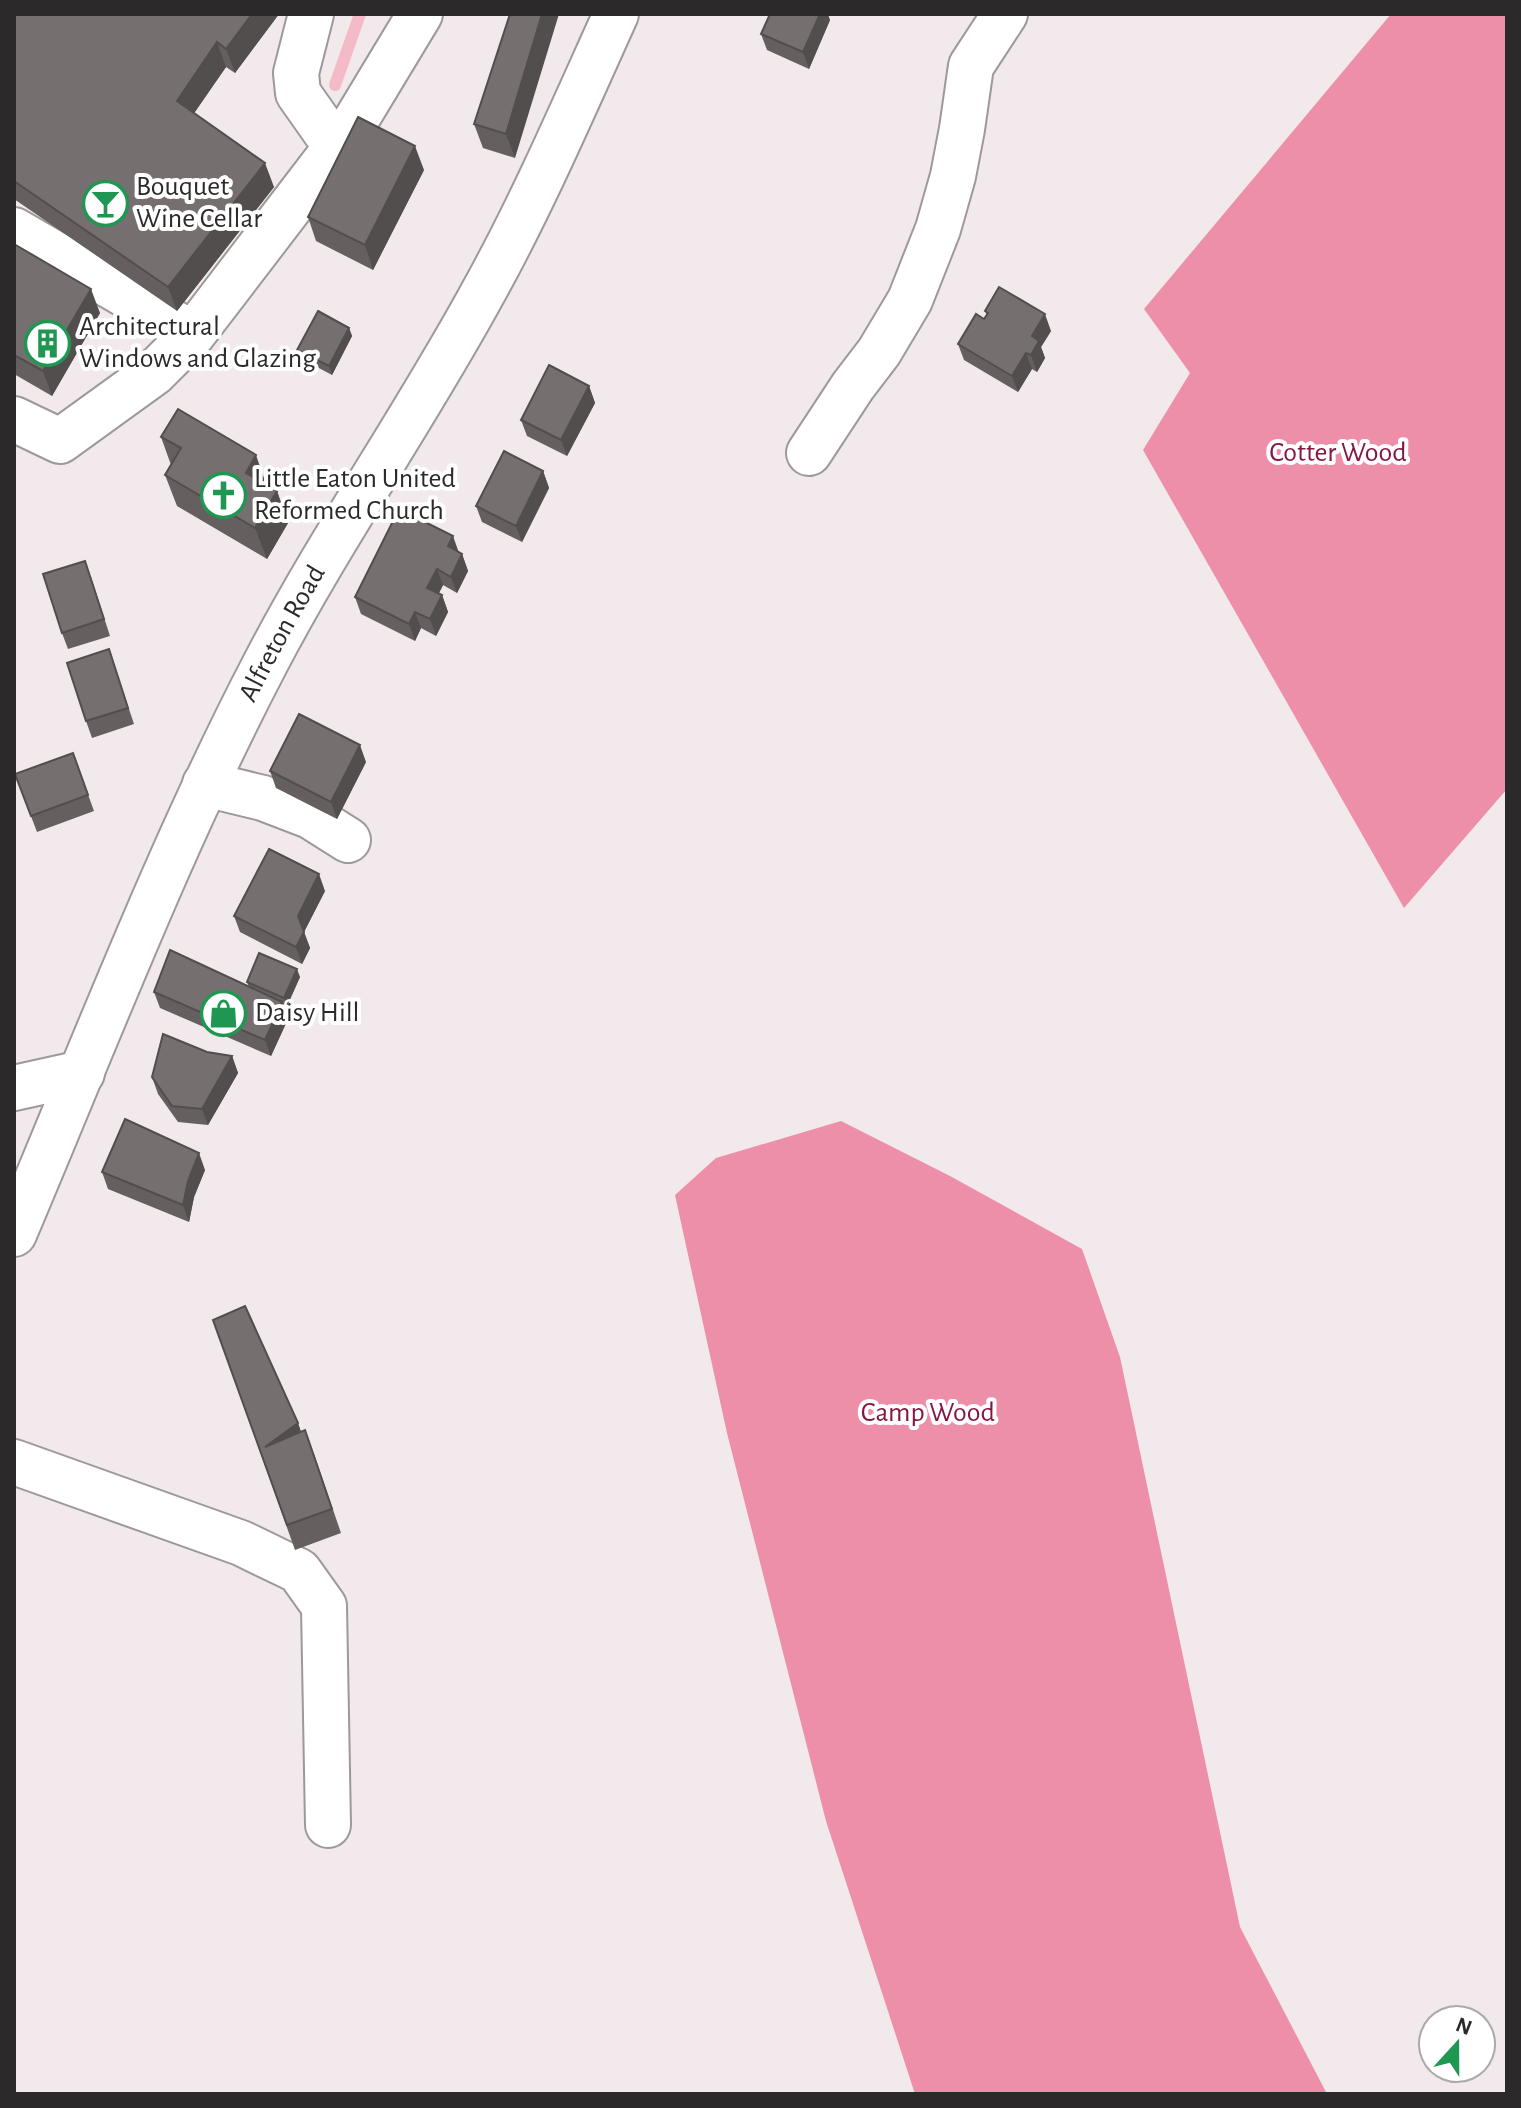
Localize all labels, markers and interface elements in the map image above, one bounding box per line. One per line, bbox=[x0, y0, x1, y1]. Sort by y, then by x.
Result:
place label: Bouquet Wine Cellar bbox=[136, 173, 262, 233]
bar icon: Bouquet Wine Cellar bbox=[81, 179, 129, 227]
place label: Architectural Windows and Glazing bbox=[79, 313, 316, 373]
building icon: Architectural Windows and Glazing bbox=[24, 319, 72, 367]
park label: Cotter Wood bbox=[1269, 439, 1407, 467]
place label: Little Eaton United Reformed Church bbox=[254, 465, 456, 525]
church icon: Little Eaton United Reformed Church bbox=[199, 471, 247, 519]
street label: Alfreton Road bbox=[234, 561, 331, 706]
shop icon: Daisy Hill bbox=[200, 989, 248, 1037]
place label: Daisy Hill bbox=[255, 999, 360, 1027]
park label: Camp Wood bbox=[861, 1399, 995, 1427]
north arrow bbox=[1417, 2004, 1497, 2084]
text: N bbox=[1453, 2013, 1475, 2039]

